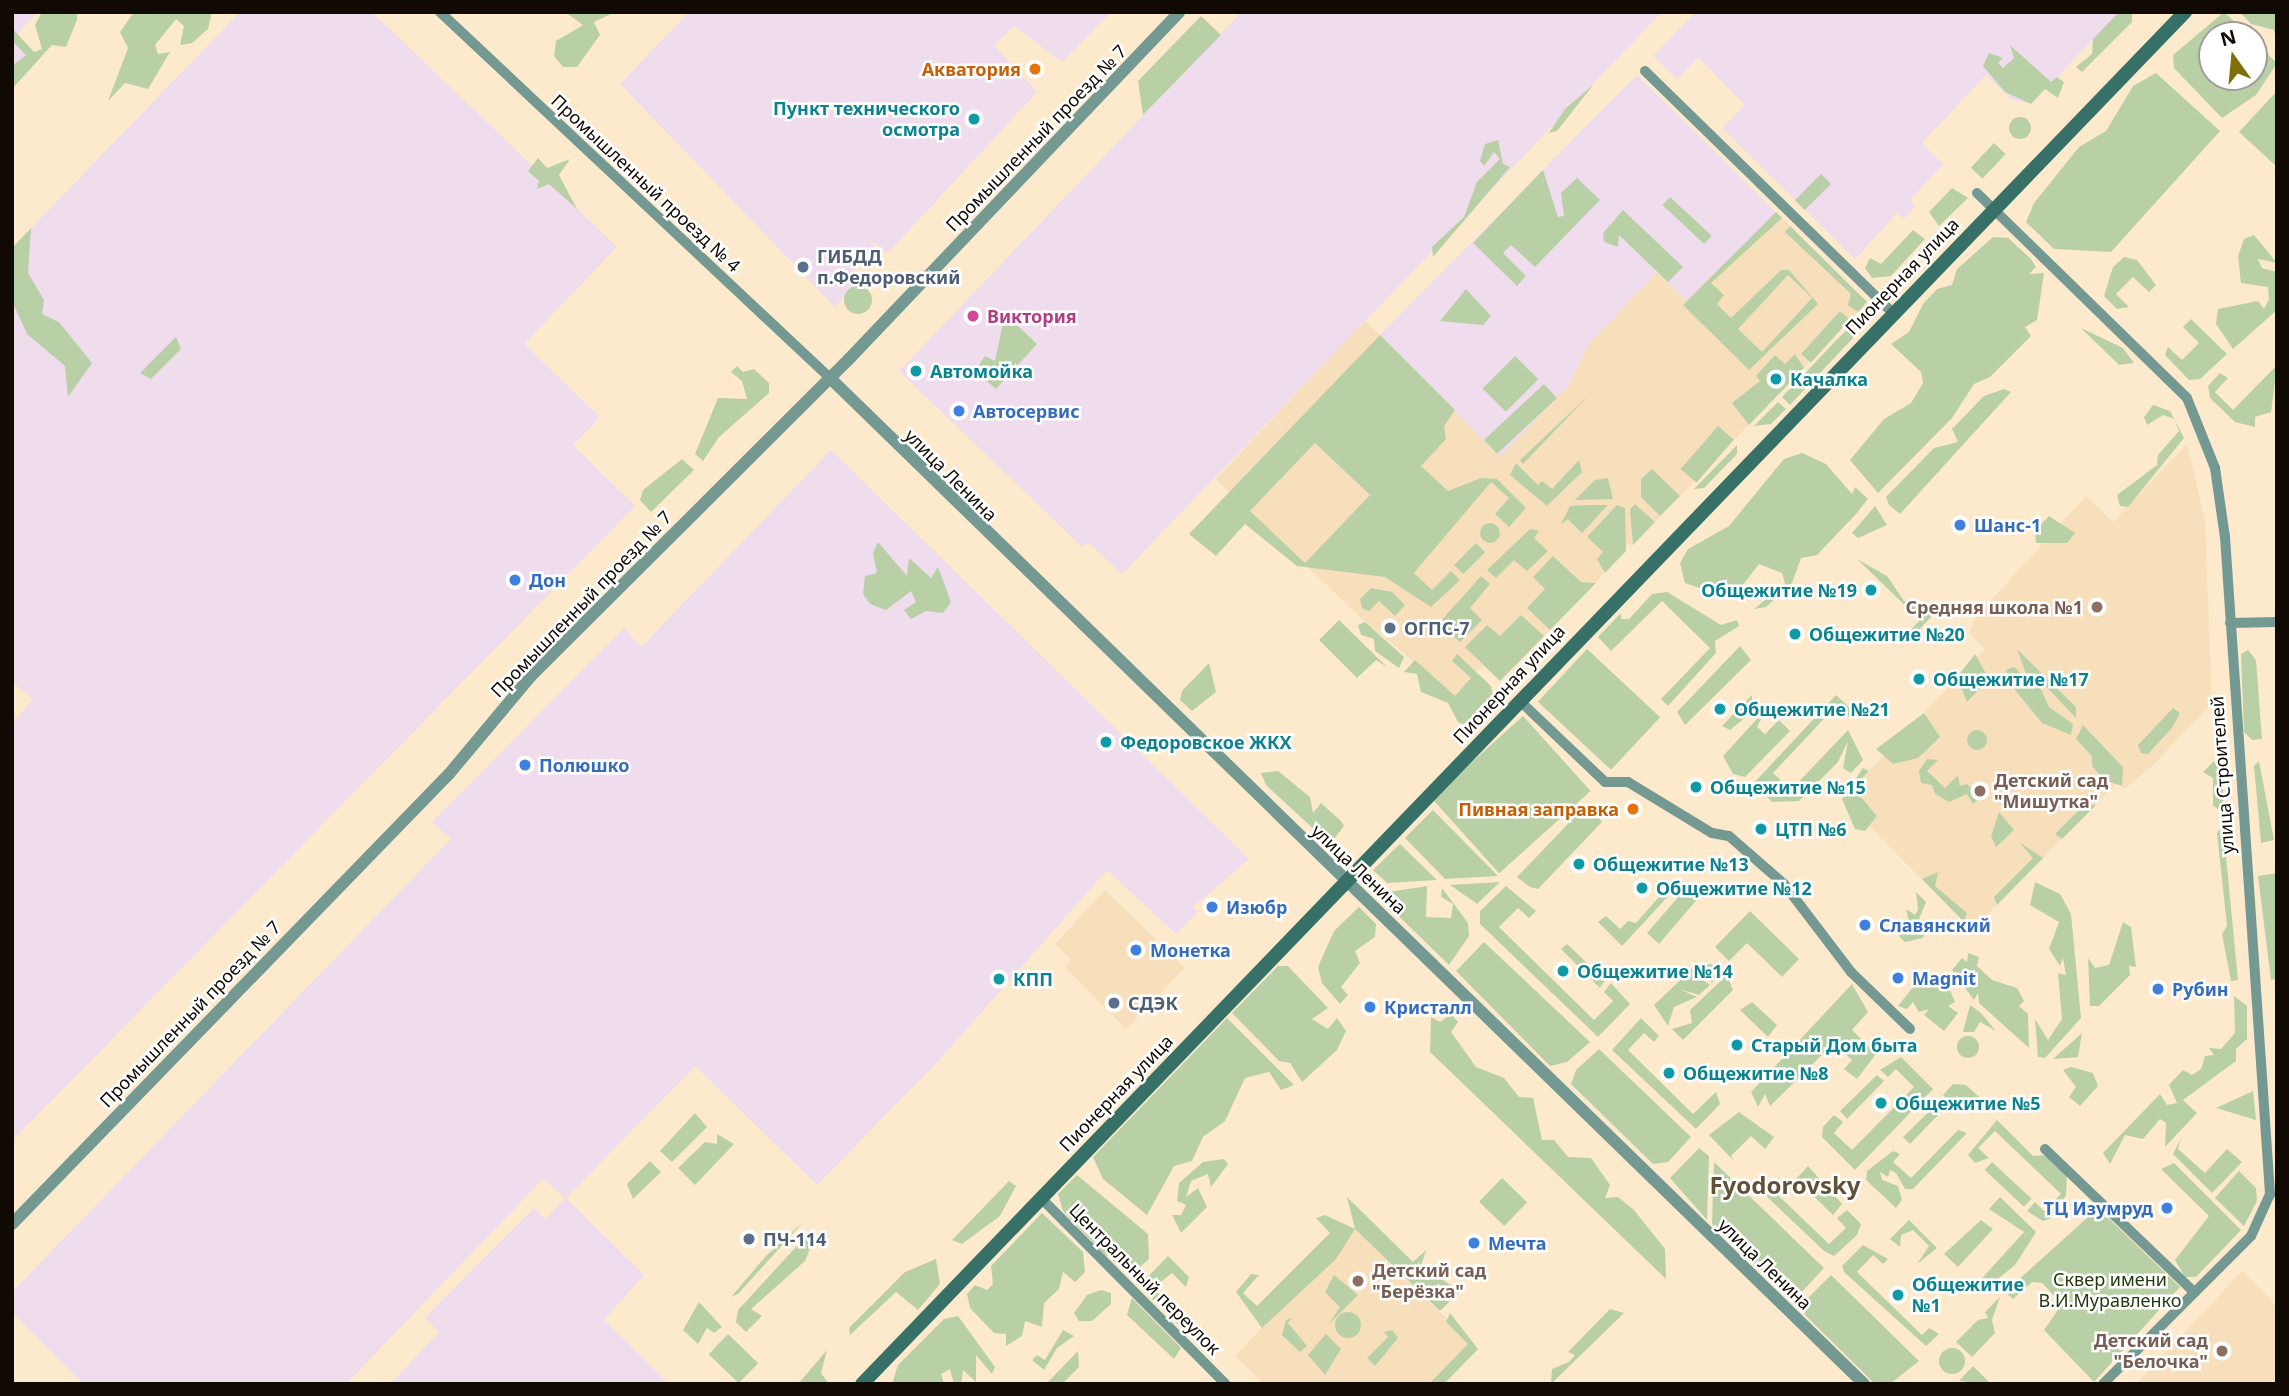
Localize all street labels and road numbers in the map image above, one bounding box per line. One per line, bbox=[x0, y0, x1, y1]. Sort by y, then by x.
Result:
street label: Промышленный проезд № 7 bbox=[941, 40, 1131, 236]
street label: Промышленный проезд № 4 bbox=[547, 90, 745, 276]
street label: Пионерная улица bbox=[1841, 213, 1963, 339]
street label: улица Ленина bbox=[900, 424, 1002, 526]
street label: Промышленный проезд № 7 bbox=[486, 506, 676, 702]
street label: Пионерная улица bbox=[1449, 620, 1569, 748]
street label: улица Строителей bbox=[2206, 695, 2238, 855]
street label: улица Ленина bbox=[1307, 820, 1411, 918]
street label: Промышленный проезд № 7 bbox=[95, 916, 285, 1112]
street label: Пионерная улица bbox=[1055, 1030, 1177, 1156]
street label: Центральный переулок bbox=[1065, 1199, 1225, 1359]
street label: улица Ленина bbox=[1714, 1214, 1816, 1314]

